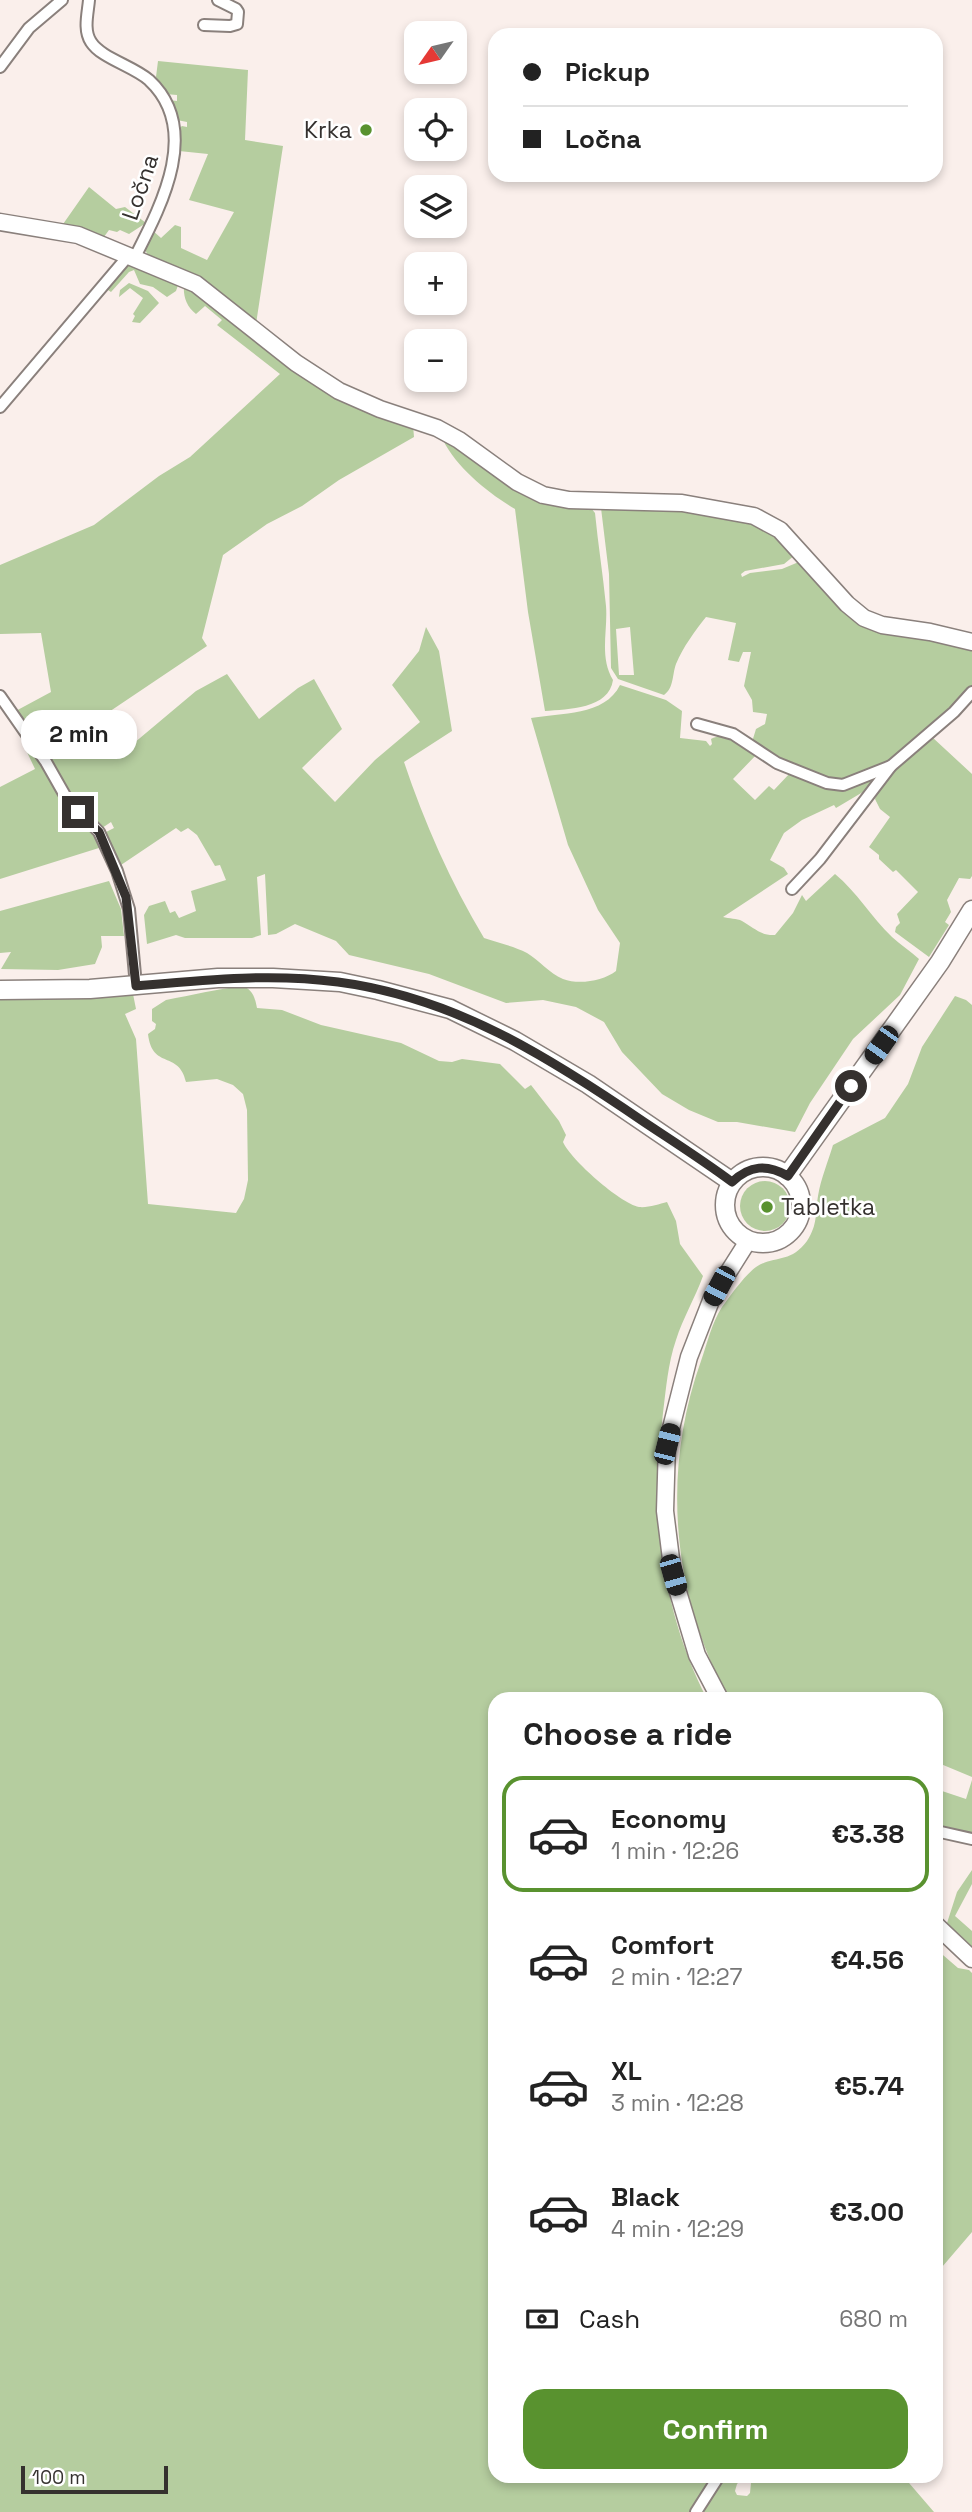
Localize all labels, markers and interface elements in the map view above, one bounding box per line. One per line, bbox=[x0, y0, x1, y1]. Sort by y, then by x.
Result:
north arrow bbox=[404, 21, 467, 84]
map controls bbox=[404, 21, 467, 392]
text: Pickup bbox=[565, 55, 650, 89]
button: locate bbox=[404, 98, 467, 161]
place label: Krka bbox=[304, 115, 352, 145]
marker: Krka bbox=[358, 122, 374, 138]
text: Ločna bbox=[565, 122, 641, 156]
street label: Ločna bbox=[115, 150, 165, 224]
button: layers bbox=[404, 175, 467, 238]
button: + bbox=[404, 252, 467, 315]
button: − bbox=[404, 329, 467, 392]
callout: 2 min bbox=[20, 710, 136, 760]
text: 2 min bbox=[49, 719, 109, 749]
route end bbox=[62, 796, 94, 828]
car bbox=[861, 1022, 902, 1068]
route start bbox=[835, 1070, 867, 1102]
place label: Tabletka bbox=[781, 1192, 875, 1222]
marker: Tabletka bbox=[759, 1199, 775, 1215]
car bbox=[700, 1263, 739, 1309]
car bbox=[652, 1421, 683, 1467]
car bbox=[658, 1552, 689, 1598]
text: Choose a ride bbox=[523, 1714, 733, 1754]
text: Economy bbox=[611, 1802, 727, 1836]
icon: car bbox=[527, 1803, 590, 1866]
text: €3.38 bbox=[831, 1817, 904, 1851]
text: 1 min · 12:26 bbox=[611, 1836, 739, 1866]
text: Comfort bbox=[611, 1928, 714, 1962]
icon: car bbox=[527, 1929, 590, 1992]
text: €4.56 bbox=[830, 1943, 904, 1977]
text: 2 min · 12:27 bbox=[611, 1962, 742, 1992]
text: XL bbox=[611, 2054, 642, 2088]
icon: car bbox=[527, 2055, 590, 2118]
text: €5.74 bbox=[834, 2069, 904, 2103]
text: 3 min · 12:28 bbox=[611, 2088, 744, 2118]
text: Black bbox=[611, 2180, 680, 2214]
icon: car bbox=[527, 2181, 590, 2244]
text: €3.00 bbox=[829, 2195, 904, 2229]
text: 4 min · 12:29 bbox=[611, 2214, 744, 2244]
icon: cash bbox=[523, 2300, 561, 2338]
text: Cash bbox=[579, 2302, 640, 2336]
text: 680 m bbox=[839, 2304, 908, 2334]
button: Confirm bbox=[523, 2389, 908, 2469]
scale bar bbox=[21, 2463, 168, 2495]
text: 100 m bbox=[32, 2465, 86, 2490]

